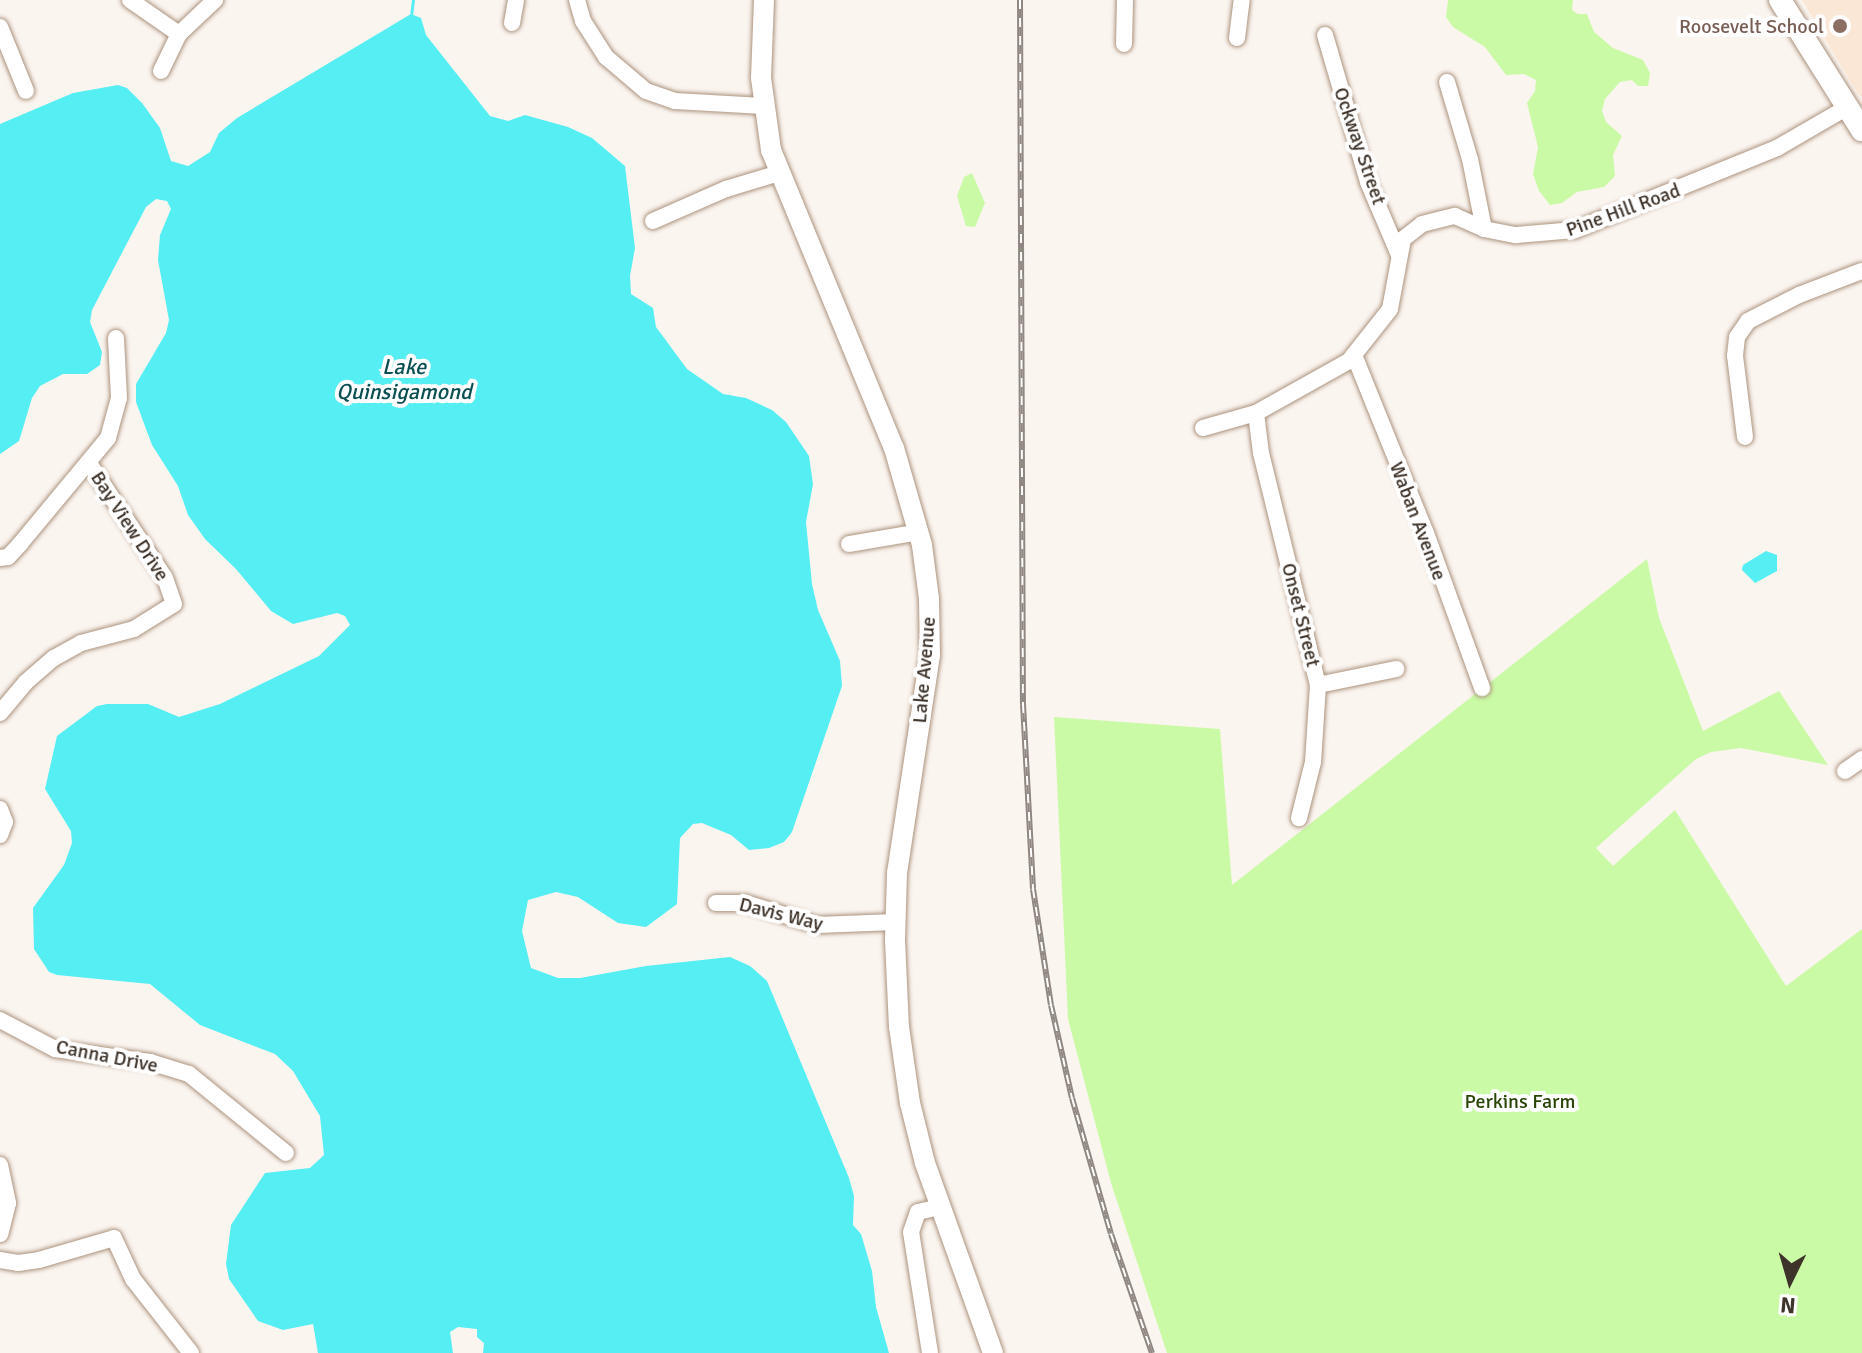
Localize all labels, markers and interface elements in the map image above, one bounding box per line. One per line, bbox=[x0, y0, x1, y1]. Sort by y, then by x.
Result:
place label: Roosevelt School bbox=[1679, 14, 1824, 38]
marker: Roosevelt School bbox=[1831, 17, 1849, 35]
street label: Ockway Street bbox=[1329, 84, 1391, 208]
street label: Pine Hill Road bbox=[1563, 178, 1683, 242]
water label: Lake Quinsigamond bbox=[336, 353, 472, 404]
street label: Waban Avenue bbox=[1384, 458, 1452, 584]
street label: Bay View Drive bbox=[86, 467, 174, 585]
street label: Onset Street bbox=[1276, 561, 1326, 669]
street label: Lake Avenue bbox=[907, 616, 941, 724]
street label: Davis Way bbox=[737, 892, 825, 936]
street label: Canna Drive bbox=[54, 1034, 160, 1078]
park label: Perkins Farm bbox=[1465, 1089, 1575, 1113]
north arrow bbox=[1750, 1241, 1830, 1321]
text: N bbox=[1779, 1291, 1797, 1320]

